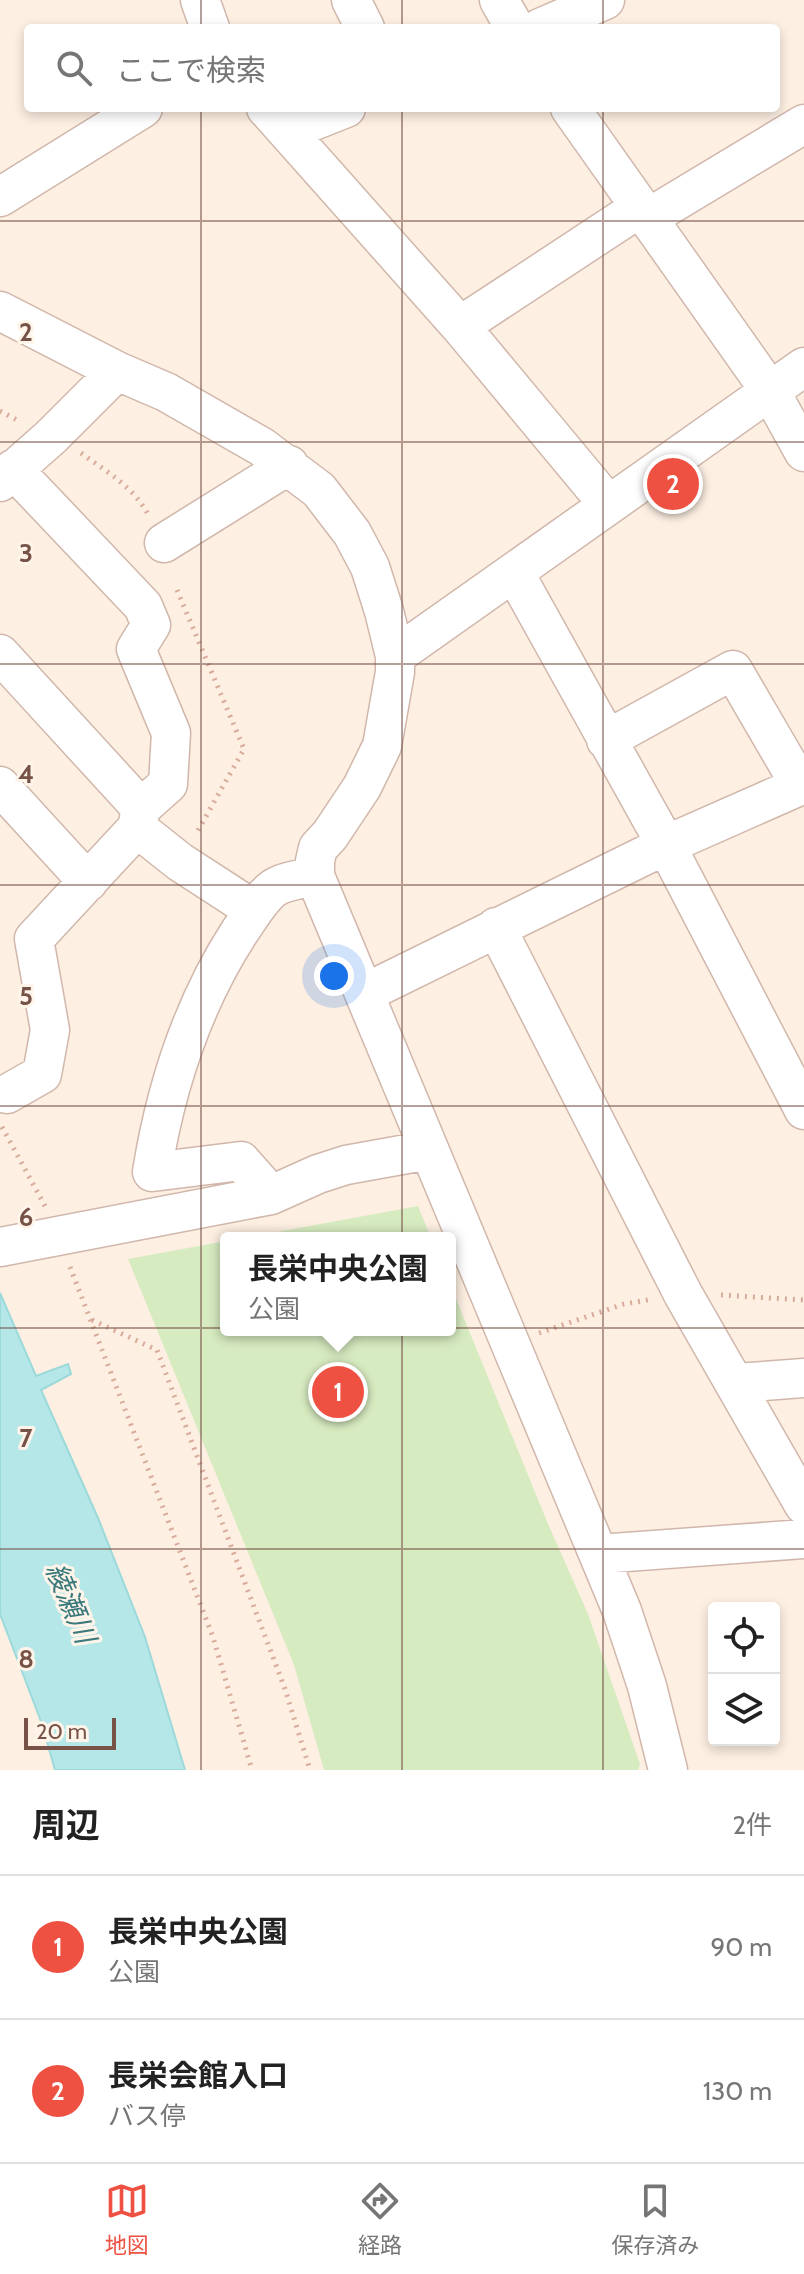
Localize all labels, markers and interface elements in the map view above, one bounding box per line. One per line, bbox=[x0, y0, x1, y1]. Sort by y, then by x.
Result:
search box bbox=[24, 24, 780, 112]
icon: search bbox=[52, 46, 96, 90]
text: ここで検索 bbox=[116, 52, 266, 89]
text: 2 bbox=[19, 316, 33, 348]
pin: 2 bbox=[647, 454, 699, 514]
text: 3 bbox=[19, 537, 33, 569]
text: 4 bbox=[18, 758, 34, 790]
your location bbox=[314, 956, 354, 996]
text: 5 bbox=[19, 980, 33, 1012]
text: 6 bbox=[19, 1201, 33, 1233]
popup bbox=[220, 1232, 456, 1336]
text: 長栄中央公園 bbox=[248, 1250, 428, 1287]
text: 公園 bbox=[248, 1293, 300, 1325]
pin: 1 bbox=[312, 1362, 364, 1422]
text: 7 bbox=[19, 1422, 33, 1454]
water label: 綾瀬川 bbox=[39, 1558, 104, 1651]
map controls bbox=[708, 1602, 780, 1746]
button: locate bbox=[708, 1602, 780, 1674]
text: 8 bbox=[18, 1643, 34, 1675]
button: layers bbox=[708, 1674, 780, 1746]
scale bar bbox=[24, 1714, 116, 1750]
text: 20 m bbox=[36, 1718, 87, 1745]
text: 周辺 bbox=[32, 1804, 100, 1846]
text: 2件 bbox=[732, 1809, 772, 1841]
text: 長栄中央公園 bbox=[108, 1913, 288, 1950]
text: 1 bbox=[53, 1931, 63, 1963]
text: 90 m bbox=[710, 1931, 772, 1963]
text: 公園 bbox=[108, 1956, 160, 1988]
text: 長栄会館入口 bbox=[108, 2057, 288, 2094]
text: 2 bbox=[51, 2075, 65, 2107]
text: 130 m bbox=[703, 2075, 772, 2107]
text: バス停 bbox=[108, 2100, 186, 2132]
tab: 地図 bbox=[105, 2179, 149, 2259]
tab: 経路 bbox=[358, 2179, 402, 2259]
tab: 保存済み bbox=[611, 2179, 699, 2259]

